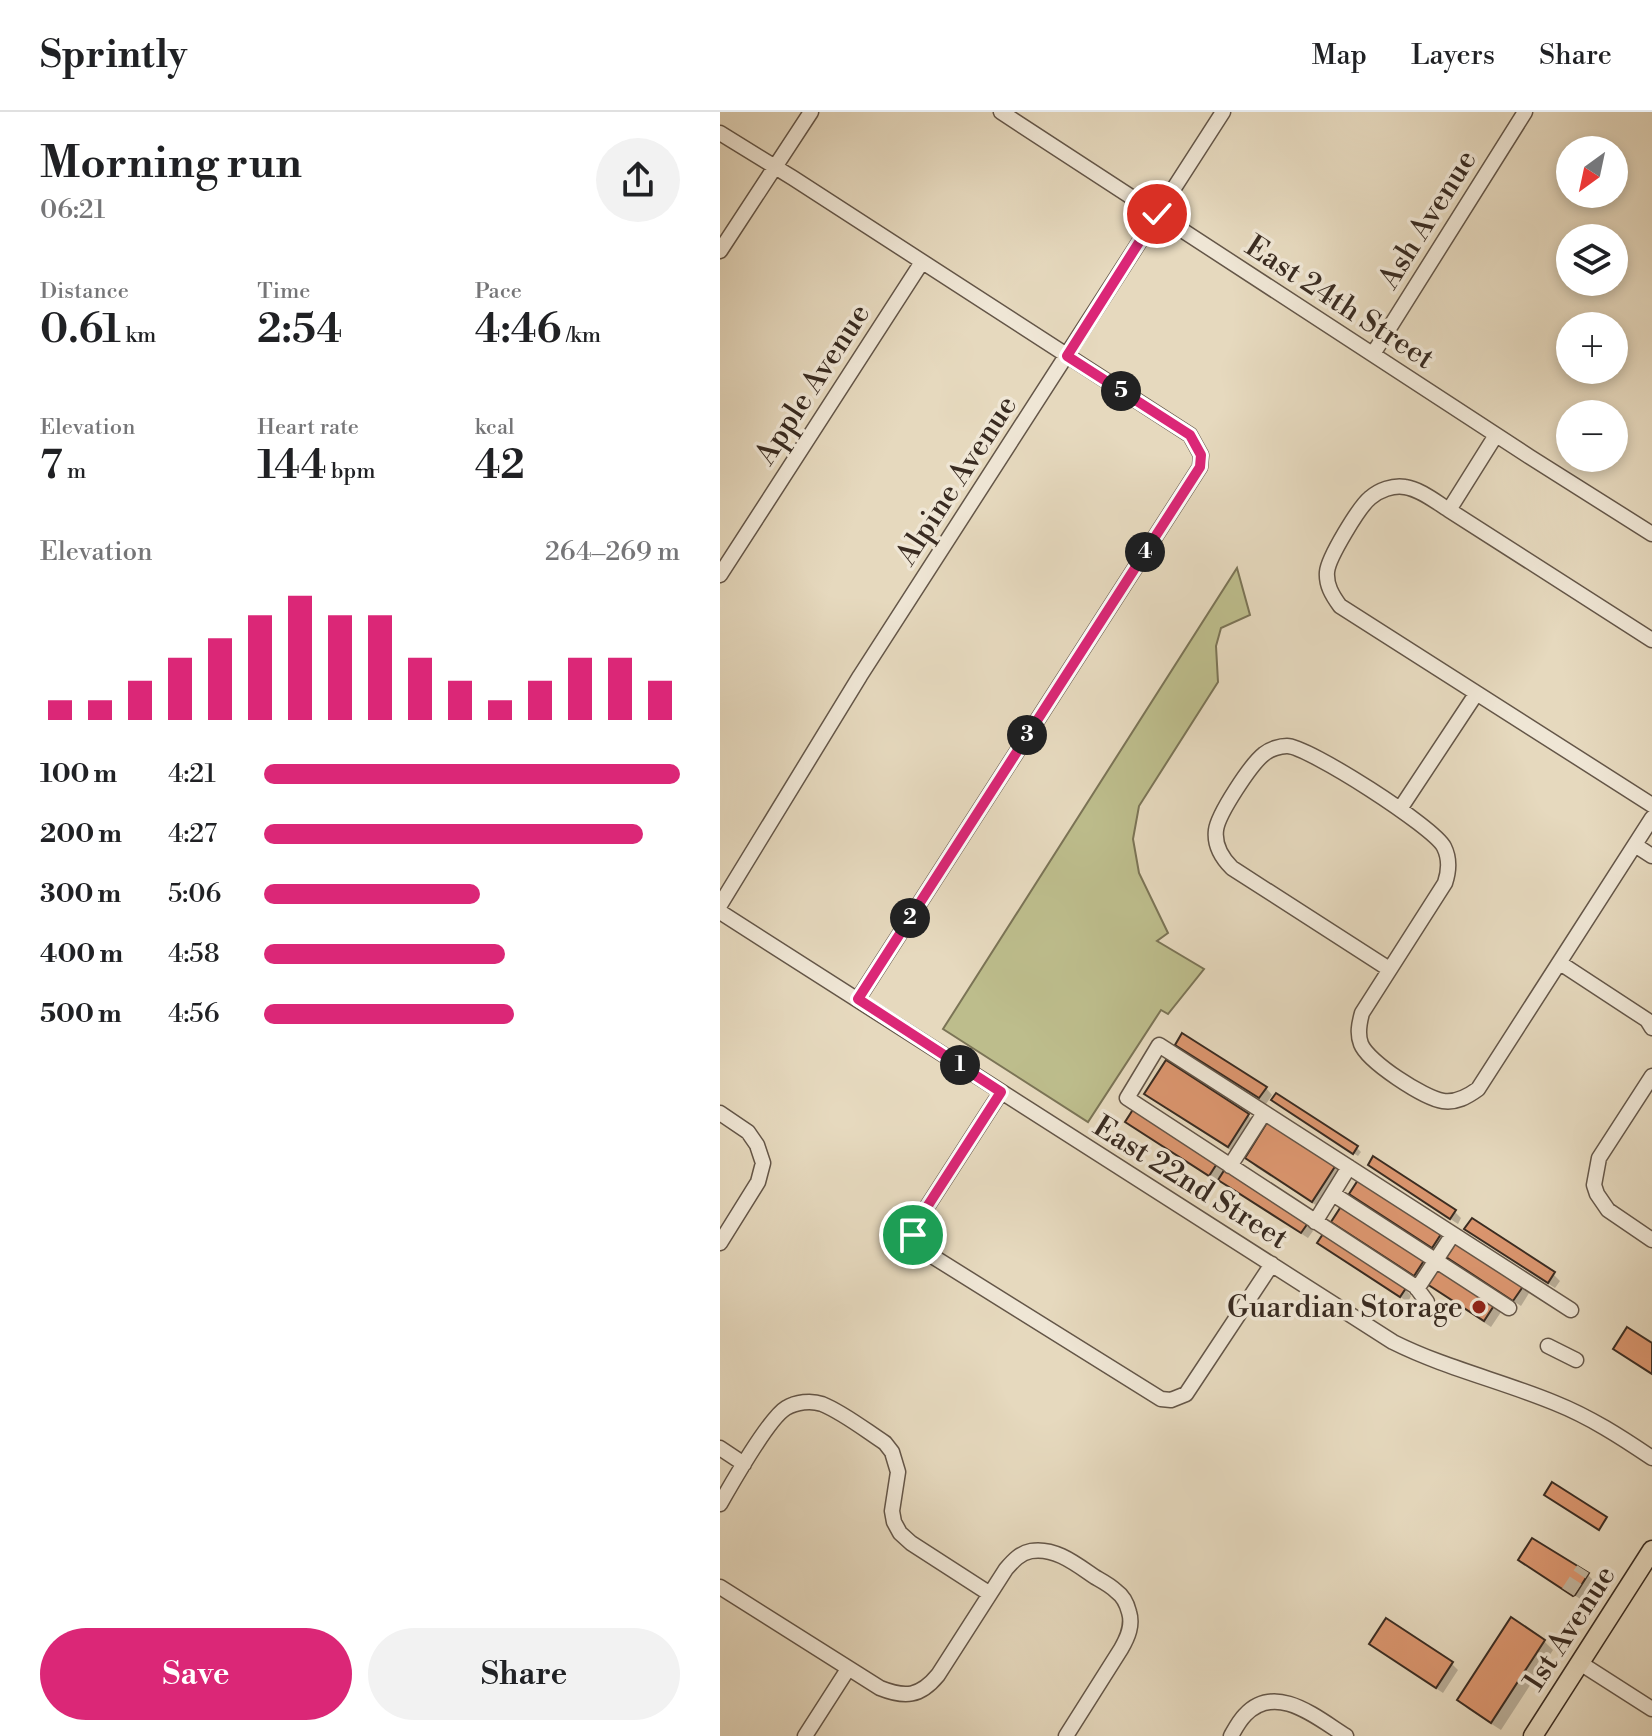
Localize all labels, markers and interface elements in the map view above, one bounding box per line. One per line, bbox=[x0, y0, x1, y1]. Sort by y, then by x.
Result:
text: Sprintly bbox=[40, 32, 187, 79]
text: Map bbox=[1312, 38, 1367, 73]
text: Layers bbox=[1411, 38, 1495, 73]
text: Share bbox=[1539, 38, 1612, 73]
text: Morning run bbox=[40, 136, 302, 191]
north arrow bbox=[1556, 136, 1628, 208]
map controls bbox=[1556, 136, 1628, 472]
button: share bbox=[596, 138, 680, 222]
street label: Ash Avenue bbox=[1370, 143, 1485, 297]
pin bbox=[1123, 180, 1191, 248]
icon: check bbox=[1135, 192, 1179, 236]
text: 06:21 bbox=[40, 194, 105, 226]
button: layers bbox=[1556, 224, 1628, 296]
street label: East 24th Street bbox=[1238, 228, 1441, 378]
text: Distance bbox=[40, 278, 129, 305]
text: Time bbox=[257, 278, 310, 305]
text: Pace bbox=[475, 278, 522, 305]
street label: Apple Avenue bbox=[746, 297, 879, 473]
text: 0.61 bbox=[40, 305, 121, 355]
text: 2:54 bbox=[257, 305, 342, 355]
text: 4:46 bbox=[475, 305, 561, 355]
button: + bbox=[1556, 312, 1628, 384]
text: km bbox=[121, 322, 156, 349]
text: /km bbox=[561, 322, 601, 349]
pin: 5 bbox=[1101, 371, 1141, 411]
text: 5 bbox=[1114, 377, 1128, 404]
street label: Alpine Avenue bbox=[887, 389, 1026, 573]
button: − bbox=[1556, 400, 1628, 472]
text: Elevation bbox=[40, 414, 135, 441]
text: Heart rate bbox=[257, 414, 359, 441]
text: kcal bbox=[475, 414, 515, 441]
text: 7 bbox=[40, 441, 62, 491]
text: 144 bbox=[257, 441, 326, 491]
text: 42 bbox=[475, 441, 525, 491]
text: m bbox=[62, 458, 86, 485]
text: bpm bbox=[326, 458, 376, 485]
pin: 4 bbox=[1125, 532, 1165, 572]
text: Elevation bbox=[40, 536, 153, 568]
text: 264–269 m bbox=[545, 536, 680, 568]
text: 4 bbox=[1138, 538, 1152, 565]
pin: 3 bbox=[1007, 715, 1047, 755]
text: 3 bbox=[1020, 721, 1034, 748]
text: 100 m bbox=[40, 758, 117, 790]
text: 4:21 bbox=[168, 758, 216, 790]
text: 200 m bbox=[40, 818, 122, 850]
text: 4:27 bbox=[168, 818, 217, 850]
text: 300 m bbox=[40, 878, 121, 910]
text: 5:06 bbox=[168, 878, 221, 910]
pin: 2 bbox=[890, 898, 930, 938]
text: 2 bbox=[903, 904, 917, 931]
text: 400 m bbox=[40, 938, 123, 970]
text: 4:58 bbox=[168, 938, 220, 970]
text: 500 m bbox=[40, 998, 122, 1030]
text: 4:56 bbox=[168, 998, 219, 1030]
pin: 1 bbox=[940, 1045, 980, 1085]
text: 1 bbox=[955, 1051, 965, 1078]
street label: East 22nd Street bbox=[1086, 1108, 1295, 1258]
pin bbox=[879, 1201, 947, 1269]
icon: arrive bbox=[891, 1213, 935, 1257]
place label: Guardian Storage bbox=[1227, 1289, 1463, 1327]
marker: Guardian Storage bbox=[1470, 1298, 1488, 1316]
street label: 1st Avenue bbox=[1515, 1559, 1624, 1698]
button: Save bbox=[40, 1628, 352, 1720]
button: Share bbox=[368, 1628, 680, 1720]

